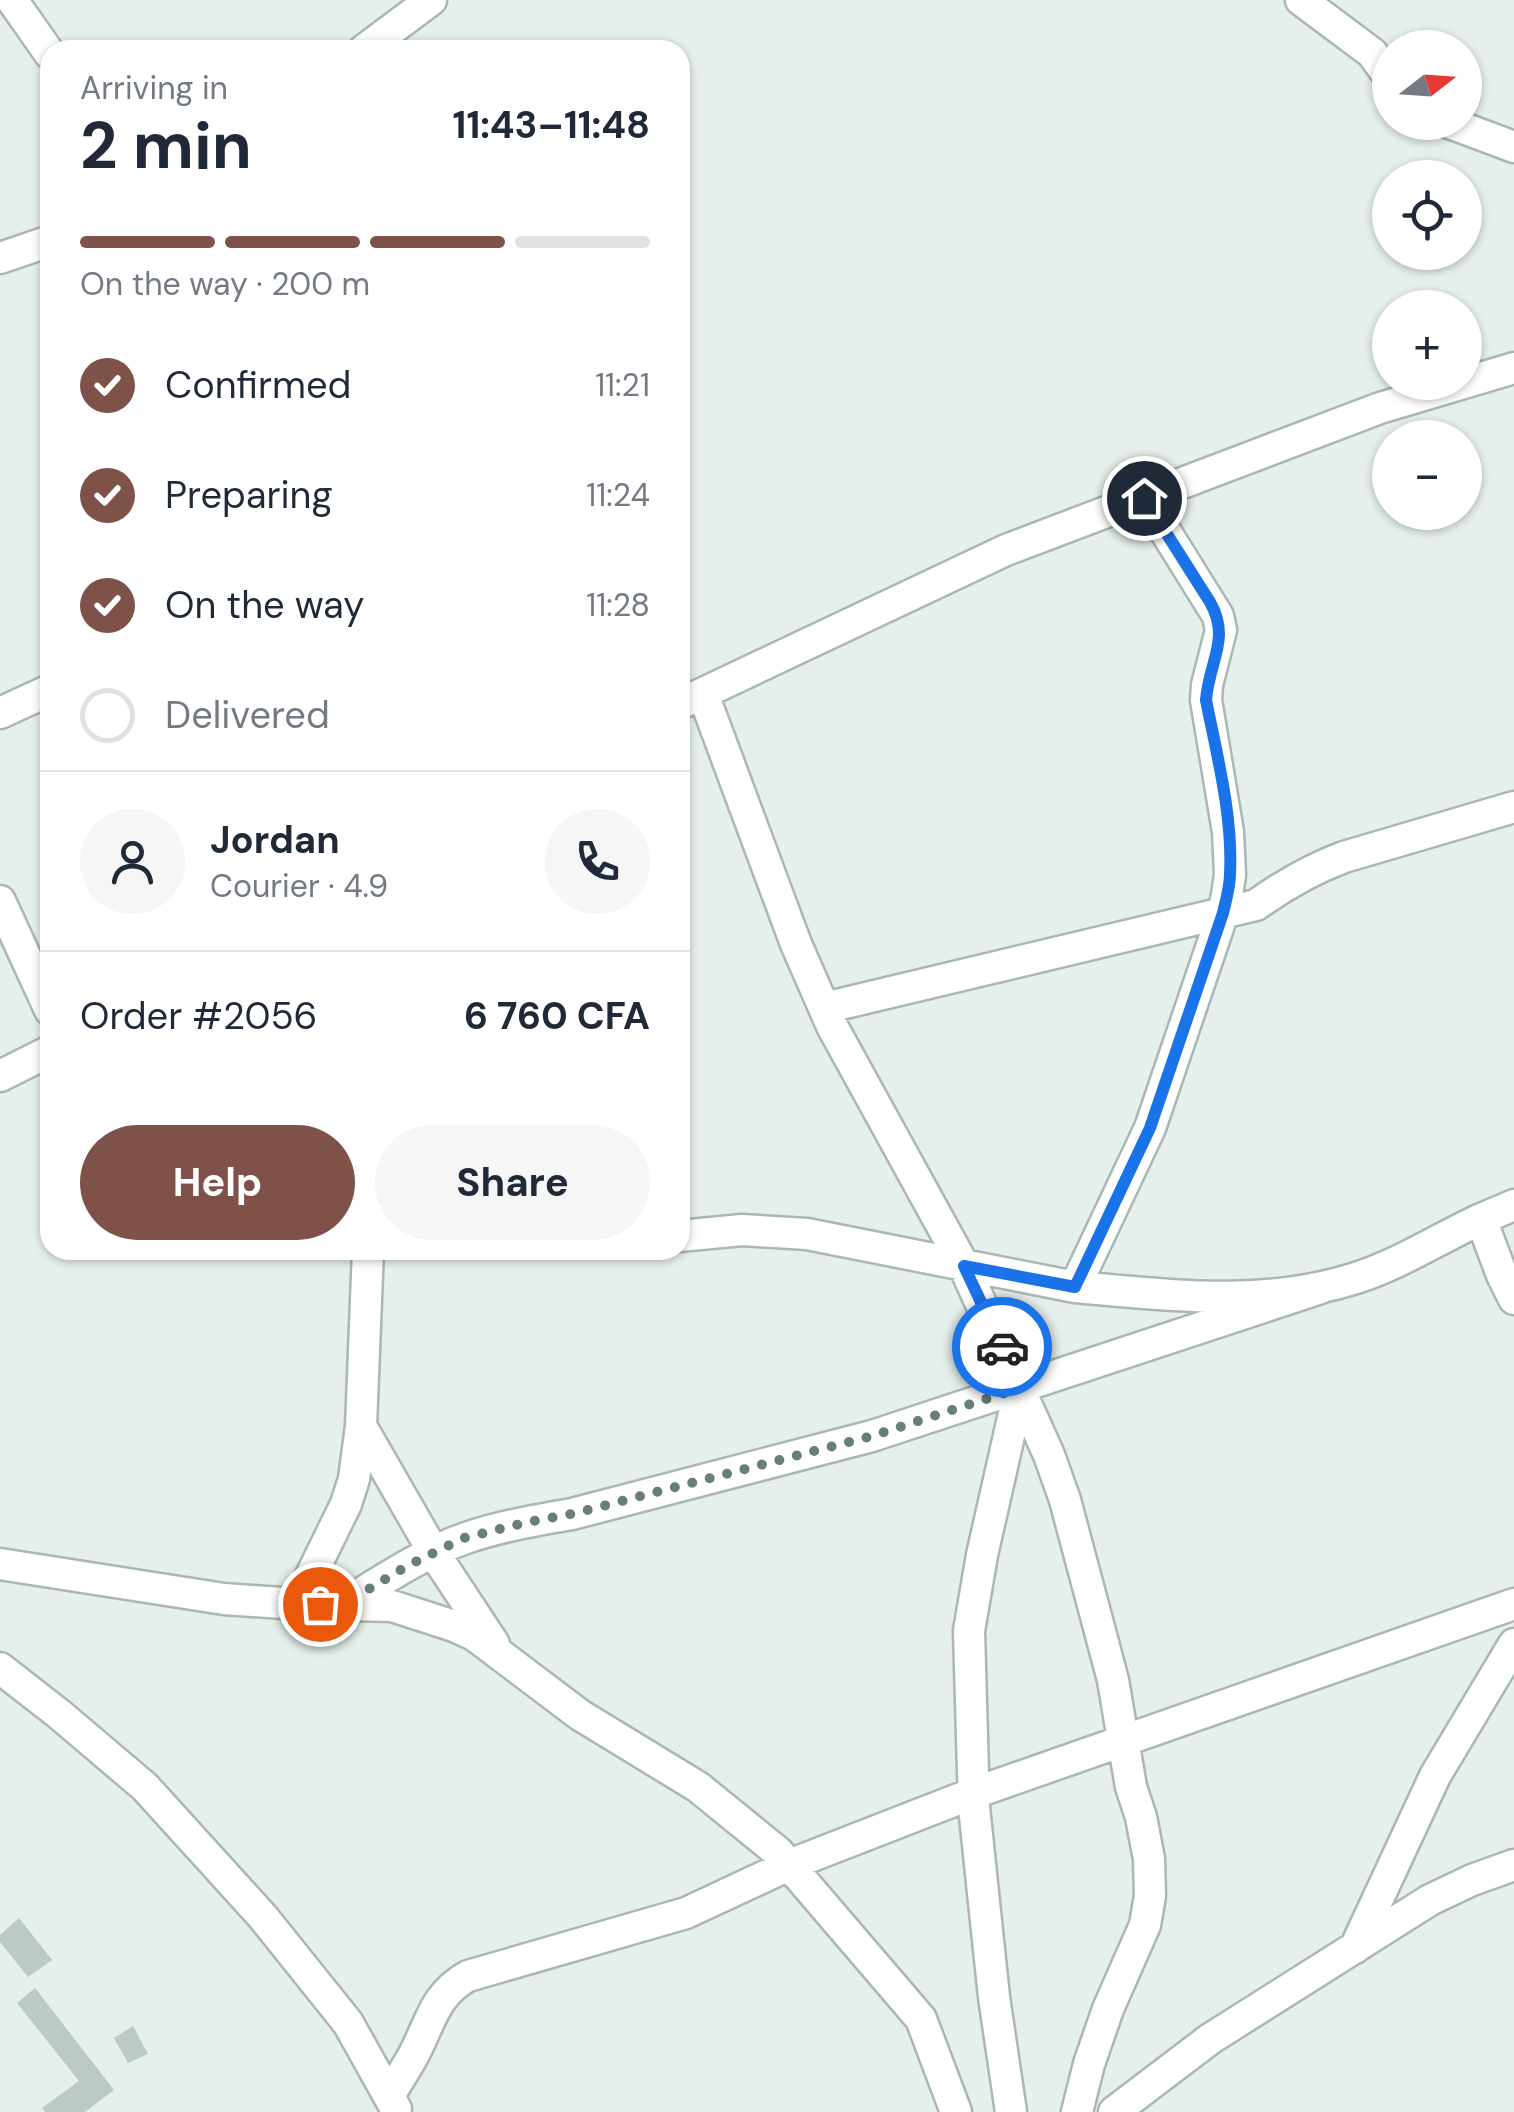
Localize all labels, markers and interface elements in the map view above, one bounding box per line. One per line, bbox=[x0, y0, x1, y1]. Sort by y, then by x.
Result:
north arrow bbox=[1372, 30, 1482, 140]
map controls bbox=[1372, 30, 1482, 530]
text: Arriving in bbox=[80, 67, 228, 109]
text: 11:43–11:48 bbox=[453, 100, 650, 150]
text: 2 min bbox=[80, 104, 252, 188]
button: locate bbox=[1372, 160, 1482, 270]
text: On the way · 200 m bbox=[80, 263, 370, 305]
button: + bbox=[1372, 290, 1482, 400]
icon: check bbox=[80, 358, 135, 413]
text: Confirmed bbox=[165, 360, 351, 410]
text: 11:21 bbox=[595, 364, 650, 406]
button: − bbox=[1372, 420, 1482, 530]
pin bbox=[1102, 456, 1187, 541]
icon: check bbox=[80, 468, 135, 523]
text: Preparing bbox=[165, 470, 333, 520]
icon: home bbox=[1117, 471, 1172, 526]
text: 11:24 bbox=[586, 474, 650, 516]
icon: check bbox=[80, 578, 135, 633]
text: On the way bbox=[165, 580, 364, 630]
text: 11:28 bbox=[586, 584, 650, 626]
text: Delivered bbox=[165, 690, 330, 740]
button: person bbox=[80, 809, 185, 914]
button: phone bbox=[545, 809, 650, 914]
text: Jordan bbox=[210, 815, 340, 865]
text: Courier · 4.9 bbox=[210, 865, 388, 907]
text: Order #2056 bbox=[80, 991, 317, 1041]
text: 6 760 CFA bbox=[464, 991, 650, 1041]
button: Help bbox=[80, 1125, 355, 1240]
button: Share bbox=[375, 1125, 650, 1240]
courier bbox=[952, 1297, 1052, 1397]
icon: car bbox=[975, 1320, 1030, 1375]
pin bbox=[278, 1562, 363, 1647]
icon: bag bbox=[293, 1577, 348, 1632]

